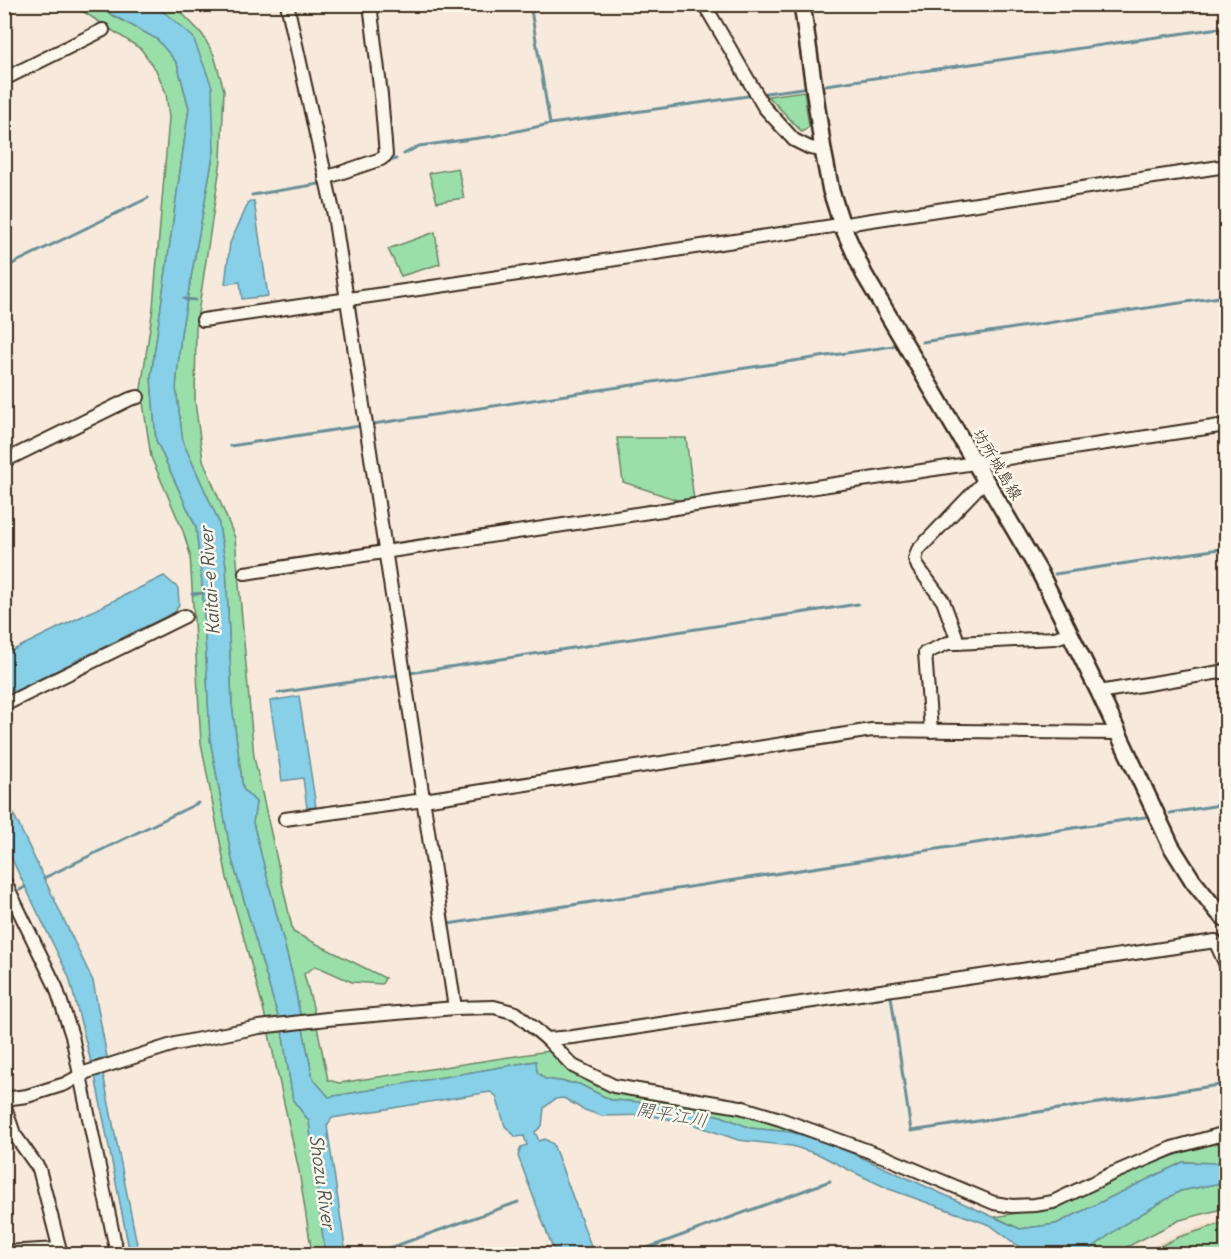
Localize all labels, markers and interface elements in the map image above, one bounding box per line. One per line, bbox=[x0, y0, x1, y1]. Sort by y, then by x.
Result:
street label: 坊所城島線 bbox=[969, 425, 1027, 503]
water label: Kaitai-e River bbox=[194, 523, 225, 636]
water label: 開平江川 bbox=[635, 1097, 710, 1132]
water label: Shozu River bbox=[304, 1133, 341, 1233]

